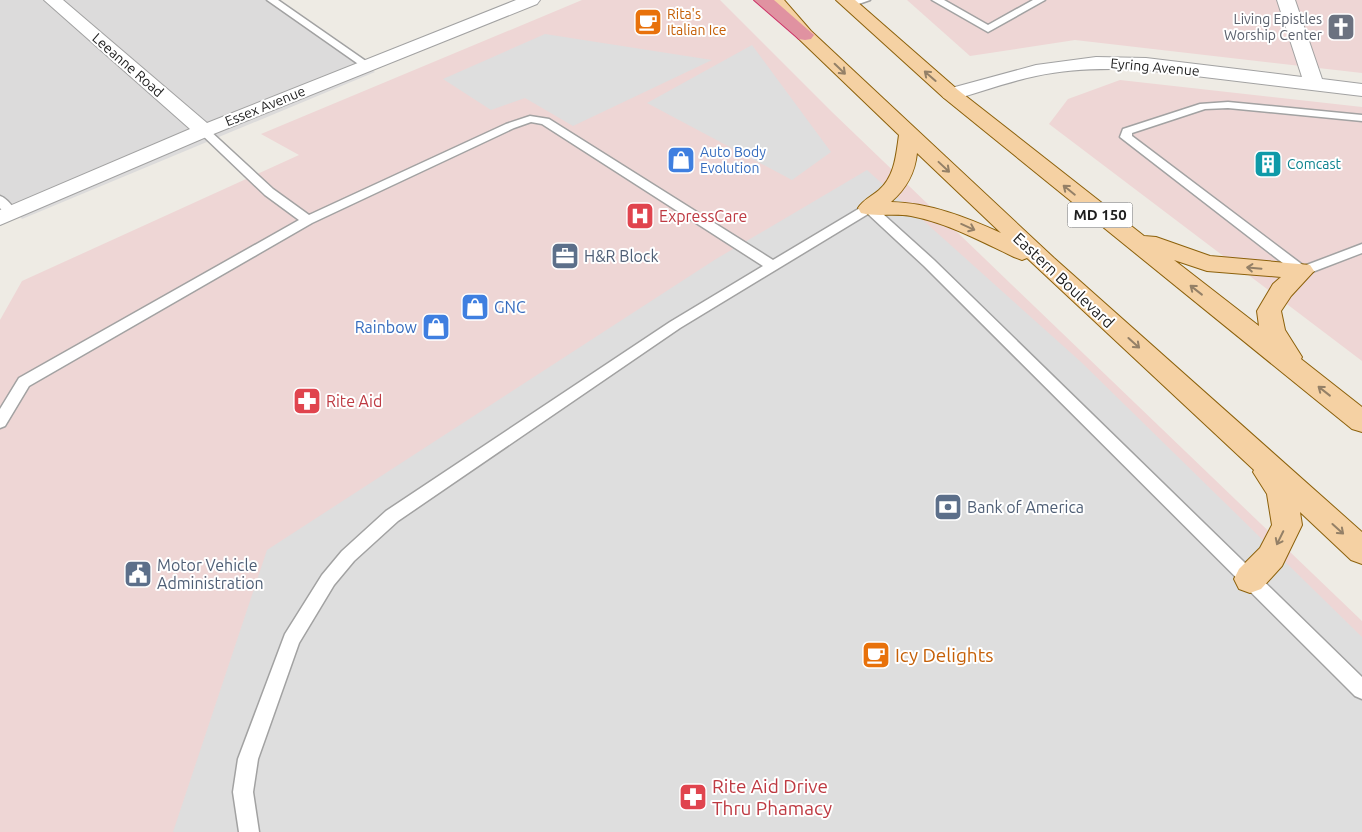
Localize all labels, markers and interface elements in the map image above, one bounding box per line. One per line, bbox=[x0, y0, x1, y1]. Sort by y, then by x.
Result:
place label: Rita's Italian Ice bbox=[667, 6, 727, 38]
cafe icon: Rita's Italian Ice bbox=[633, 7, 663, 37]
place label: Living Epistles Worship Center bbox=[1224, 11, 1323, 43]
church icon: Living Epistles Worship Center bbox=[1326, 12, 1356, 42]
street label: Leeanne Road bbox=[89, 30, 167, 100]
street label: Eyring Avenue bbox=[1110, 55, 1200, 79]
one-way arrow bbox=[834, 63, 847, 75]
one-way arrow bbox=[923, 70, 936, 82]
street label: Essex Avenue bbox=[223, 83, 307, 129]
place label: Auto Body Evolution bbox=[700, 144, 766, 176]
shop icon: Auto Body Evolution bbox=[666, 145, 696, 175]
building icon: Comcast bbox=[1253, 149, 1283, 179]
place label: Comcast bbox=[1287, 156, 1342, 172]
one-way arrow bbox=[938, 161, 950, 173]
one-way arrow bbox=[1063, 184, 1076, 195]
hospital icon: ExpressCare bbox=[625, 201, 655, 231]
road number: MD 150 bbox=[1068, 202, 1132, 228]
place label: ExpressCare bbox=[659, 207, 747, 225]
one-way arrow bbox=[960, 222, 975, 232]
street label: Eastern Boulevard bbox=[1010, 229, 1118, 331]
office icon: H&R Block bbox=[550, 241, 580, 271]
place label: H&R Block bbox=[584, 247, 659, 265]
one-way arrow bbox=[1246, 263, 1262, 272]
one-way arrow bbox=[1190, 285, 1203, 296]
shop icon: GNC bbox=[460, 292, 490, 322]
place label: GNC bbox=[494, 298, 526, 316]
shop icon: Rainbow bbox=[421, 312, 451, 342]
place label: Rainbow bbox=[355, 318, 418, 336]
one-way arrow bbox=[1127, 337, 1140, 349]
pharmacy icon: Rite Aid bbox=[292, 386, 322, 416]
one-way arrow bbox=[1317, 386, 1331, 396]
place label: Rite Aid bbox=[326, 392, 382, 410]
bank icon: Bank of America bbox=[933, 492, 963, 522]
place label: Bank of America bbox=[967, 498, 1084, 516]
one-way arrow bbox=[1331, 523, 1344, 535]
one-way arrow bbox=[1275, 530, 1284, 545]
place label: Motor Vehicle Administration bbox=[157, 556, 264, 592]
public building icon: Motor Vehicle Administration bbox=[123, 559, 153, 589]
cafe icon: Icy Delights bbox=[861, 640, 891, 670]
place label: Icy Delights bbox=[895, 644, 993, 666]
place label: Rite Aid Drive Thru Phamacy bbox=[712, 775, 832, 819]
pharmacy icon: Rite Aid Drive Thru Phamacy bbox=[678, 782, 708, 812]

